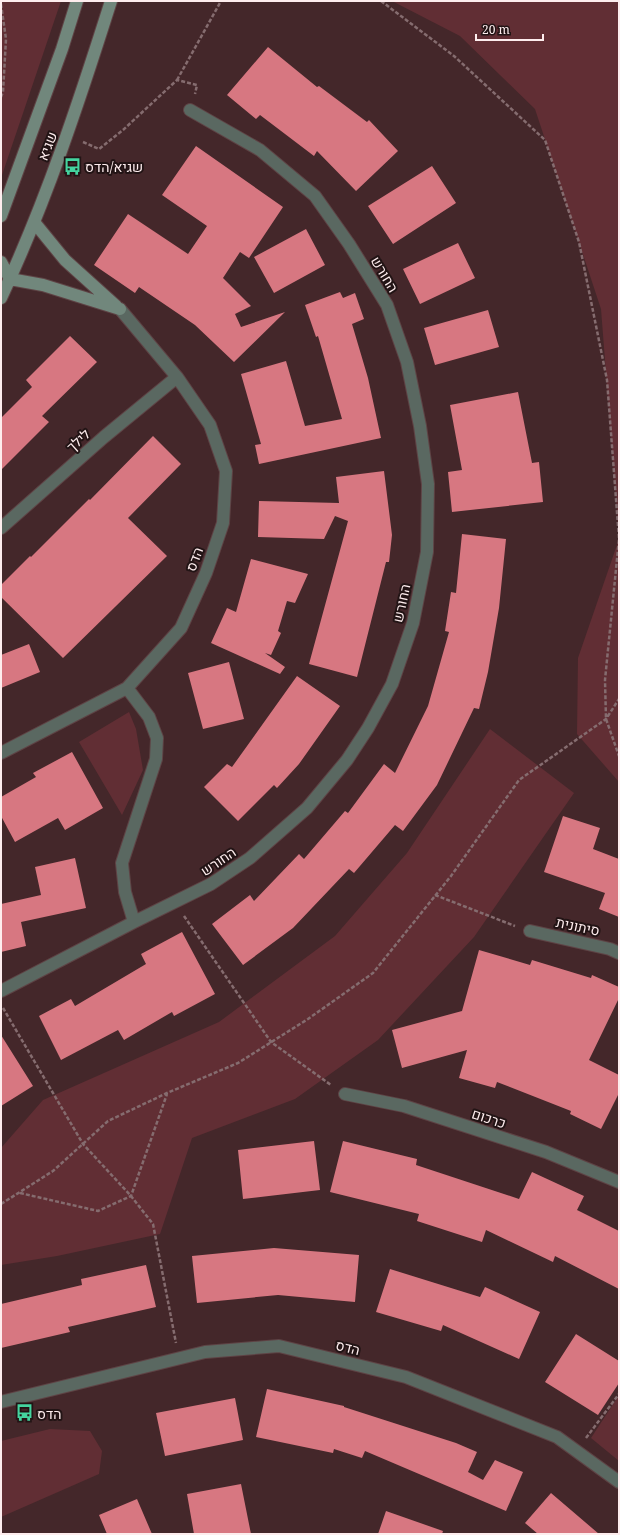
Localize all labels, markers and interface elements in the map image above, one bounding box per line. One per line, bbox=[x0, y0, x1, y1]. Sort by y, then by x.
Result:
scale bar bbox=[476, 16, 543, 42]
text: 20 m bbox=[482, 21, 510, 38]
street label: שגיא bbox=[33, 129, 61, 163]
bus stop icon: שגיא/הדס bbox=[62, 156, 82, 176]
place label: שגיא/הדס bbox=[85, 157, 143, 176]
street label: החורש bbox=[367, 252, 403, 296]
street label: לילך bbox=[62, 424, 94, 456]
street label: הדס bbox=[181, 544, 207, 574]
street label: החורש bbox=[388, 582, 414, 624]
street label: החורש bbox=[197, 842, 239, 880]
street label: סיתונית bbox=[554, 912, 602, 940]
street label: כרכום bbox=[469, 1104, 509, 1132]
street label: הדס bbox=[334, 1335, 362, 1359]
bus stop icon: הדס bbox=[14, 1403, 34, 1423]
place label: הדס bbox=[37, 1404, 61, 1423]

